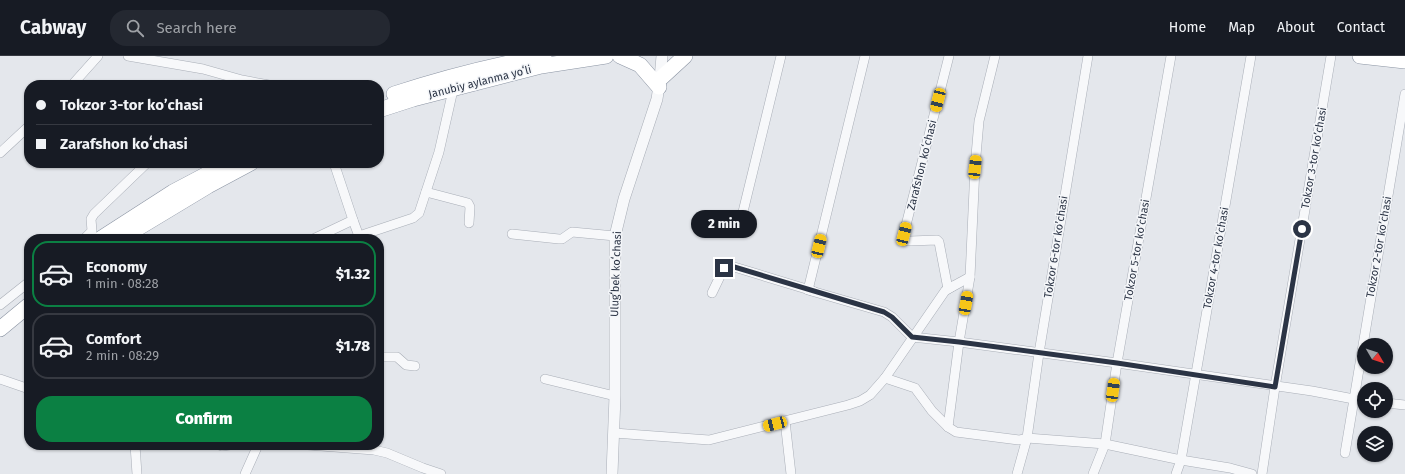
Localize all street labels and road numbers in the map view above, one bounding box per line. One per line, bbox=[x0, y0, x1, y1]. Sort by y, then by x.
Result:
street label: Janubiy aylanma yoʻli bbox=[427, 63, 533, 101]
street label: Tokzor 3-tor koʼchasi bbox=[1299, 106, 1329, 210]
street label: Zarafshon koʻchasi bbox=[905, 119, 939, 211]
street label: Tokzor 6-tor koʼchasi bbox=[1041, 195, 1071, 299]
street label: Tokzor 2-tor koʼchasi bbox=[1364, 195, 1394, 299]
street label: Tokzor 5-tor koʼchasi bbox=[1122, 198, 1152, 302]
street label: Tokzor 4-tor koʼchasi bbox=[1201, 206, 1231, 310]
street label: Ulugʻbek koʻchasi bbox=[608, 231, 624, 317]

